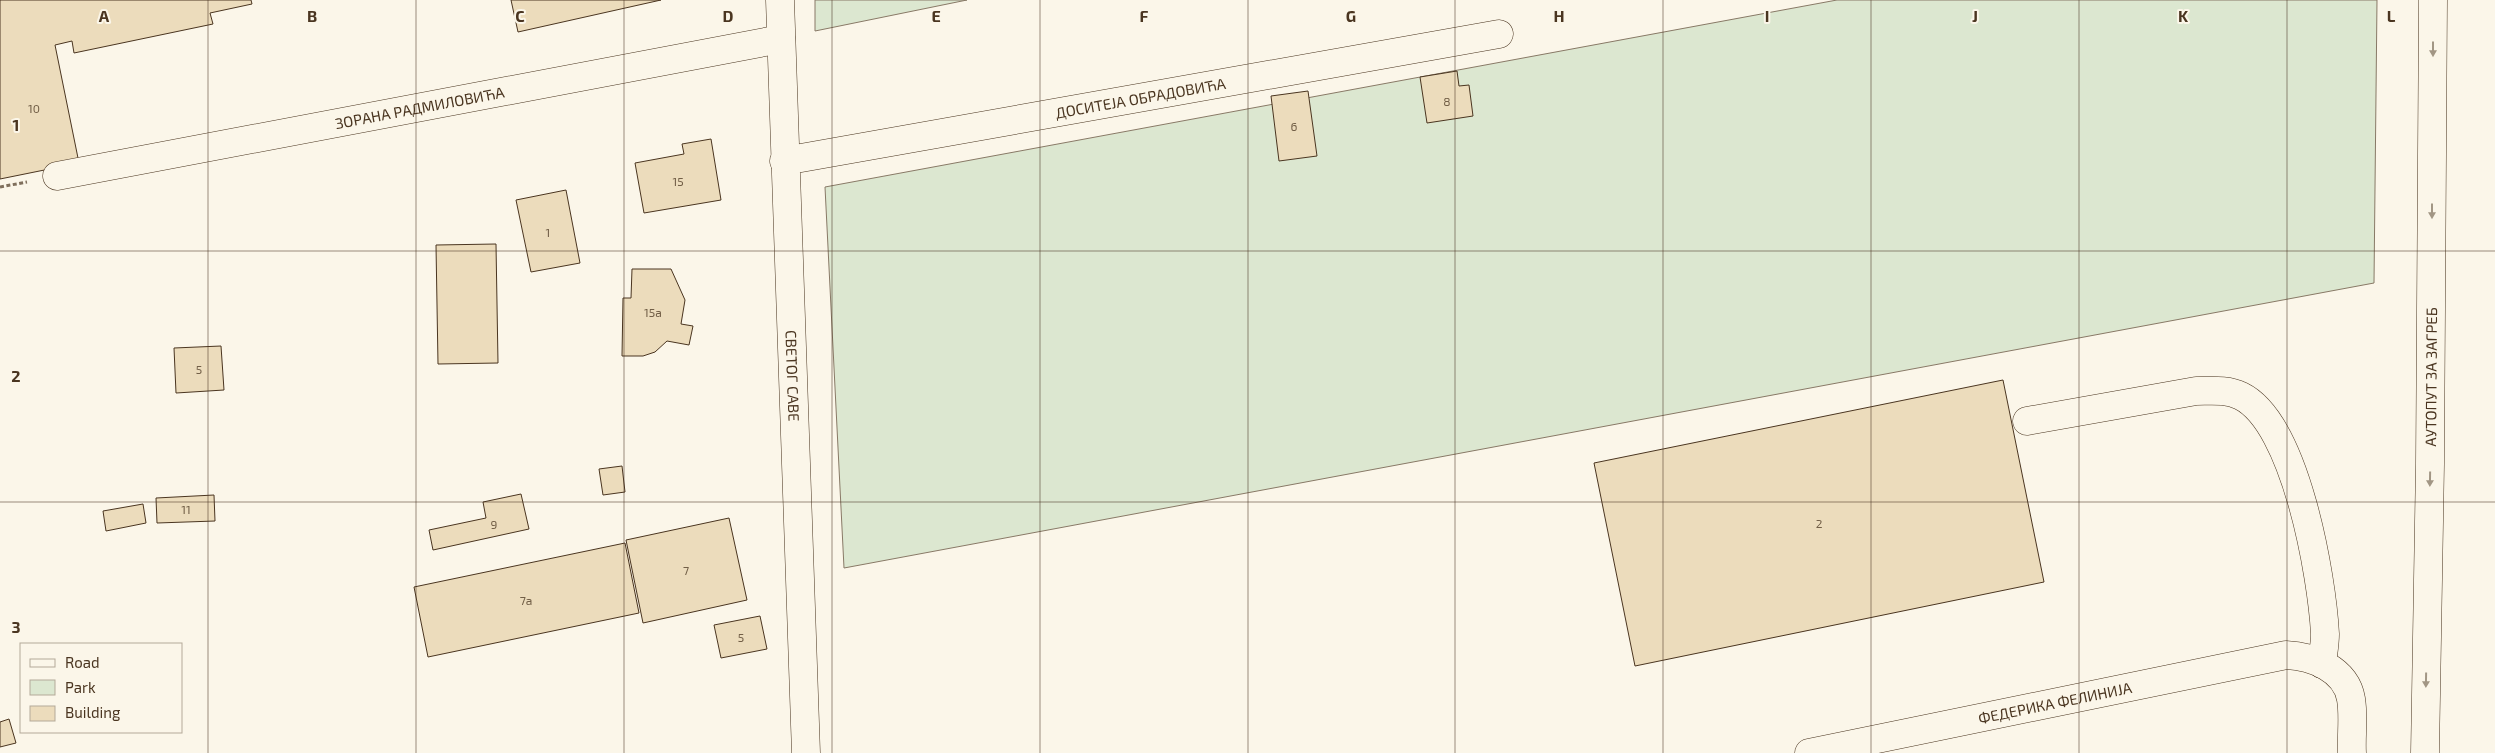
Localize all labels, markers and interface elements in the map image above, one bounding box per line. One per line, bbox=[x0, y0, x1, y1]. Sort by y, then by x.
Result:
text: A bbox=[99, 6, 110, 25]
text: B bbox=[307, 6, 317, 25]
text: C bbox=[515, 6, 525, 25]
text: D bbox=[723, 6, 734, 25]
text: E bbox=[931, 6, 941, 25]
text: F bbox=[1140, 6, 1149, 25]
text: G bbox=[1346, 6, 1356, 25]
text: H bbox=[1553, 6, 1565, 25]
text: I bbox=[1765, 6, 1769, 25]
text: J bbox=[1972, 6, 1978, 25]
text: K bbox=[2178, 6, 2189, 25]
text: L bbox=[2387, 6, 2396, 25]
one-way arrow bbox=[2429, 41, 2437, 57]
street label: ДОСИТЕЈА ОБРАДОВИЋА bbox=[1054, 74, 1228, 122]
street label: ЗОРАНА РАДМИЛОВИЋА bbox=[333, 82, 506, 132]
house number: 8 bbox=[1443, 94, 1451, 108]
house number: 10 bbox=[28, 101, 40, 115]
text: 1 bbox=[13, 115, 19, 134]
house number: 6 bbox=[1291, 119, 1298, 133]
house number: 15 bbox=[672, 174, 684, 188]
one-way arrow bbox=[2428, 203, 2436, 219]
house number: 1 bbox=[546, 225, 550, 239]
house number: 15a bbox=[644, 305, 662, 319]
street label: АУТОПУТ ЗА ЗАГРЕБ bbox=[2421, 307, 2440, 447]
street label: СВЕТОГ САВЕ bbox=[782, 330, 804, 422]
house number: 5 bbox=[196, 362, 202, 376]
text: 2 bbox=[11, 366, 21, 385]
one-way arrow bbox=[2426, 471, 2434, 487]
house number: 11 bbox=[181, 502, 191, 516]
house number: 2 bbox=[1816, 516, 1823, 530]
house number: 9 bbox=[491, 517, 498, 531]
house number: 7 bbox=[683, 563, 689, 577]
house number: 7a bbox=[520, 593, 532, 607]
text: 3 bbox=[11, 617, 21, 636]
house number: 5 bbox=[738, 630, 744, 644]
legend bbox=[20, 643, 182, 733]
text: Road bbox=[65, 653, 100, 671]
one-way arrow bbox=[2422, 672, 2430, 688]
text: Park bbox=[65, 678, 96, 696]
street label: ФЕДЕРИКА ФЕЛИНИЈА bbox=[1977, 678, 2134, 727]
text: Building bbox=[65, 703, 121, 721]

